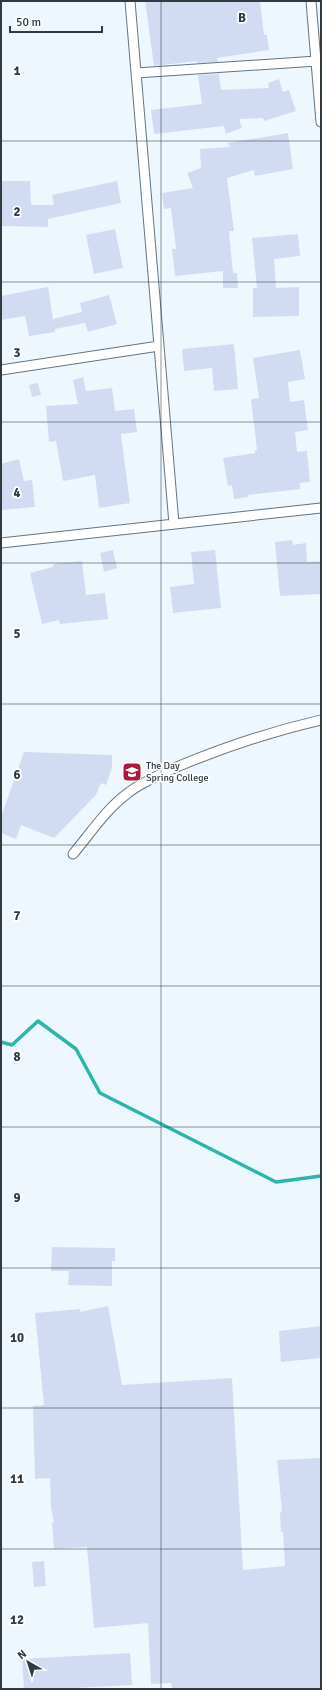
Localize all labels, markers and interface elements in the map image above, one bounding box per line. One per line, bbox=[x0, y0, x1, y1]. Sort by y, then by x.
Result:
scale bar bbox=[10, 8, 102, 34]
text: B bbox=[238, 10, 246, 26]
text: 50 m bbox=[16, 15, 41, 30]
text: 1 bbox=[13, 63, 21, 79]
text: 2 bbox=[13, 204, 21, 220]
text: 3 bbox=[13, 345, 21, 361]
text: 4 bbox=[13, 485, 21, 501]
text: 5 bbox=[13, 626, 21, 642]
place label: The Day Spring College bbox=[146, 760, 208, 784]
school or university icon: The Day Spring College bbox=[121, 761, 143, 783]
text: 6 bbox=[13, 767, 21, 783]
text: 7 bbox=[13, 908, 21, 924]
text: 8 bbox=[13, 1049, 21, 1065]
text: 9 bbox=[13, 1190, 21, 1206]
text: 10 bbox=[10, 1330, 24, 1346]
text: 11 bbox=[10, 1471, 24, 1487]
text: 12 bbox=[10, 1612, 24, 1628]
north arrow bbox=[8, 1642, 48, 1682]
text: N bbox=[15, 1647, 29, 1662]

